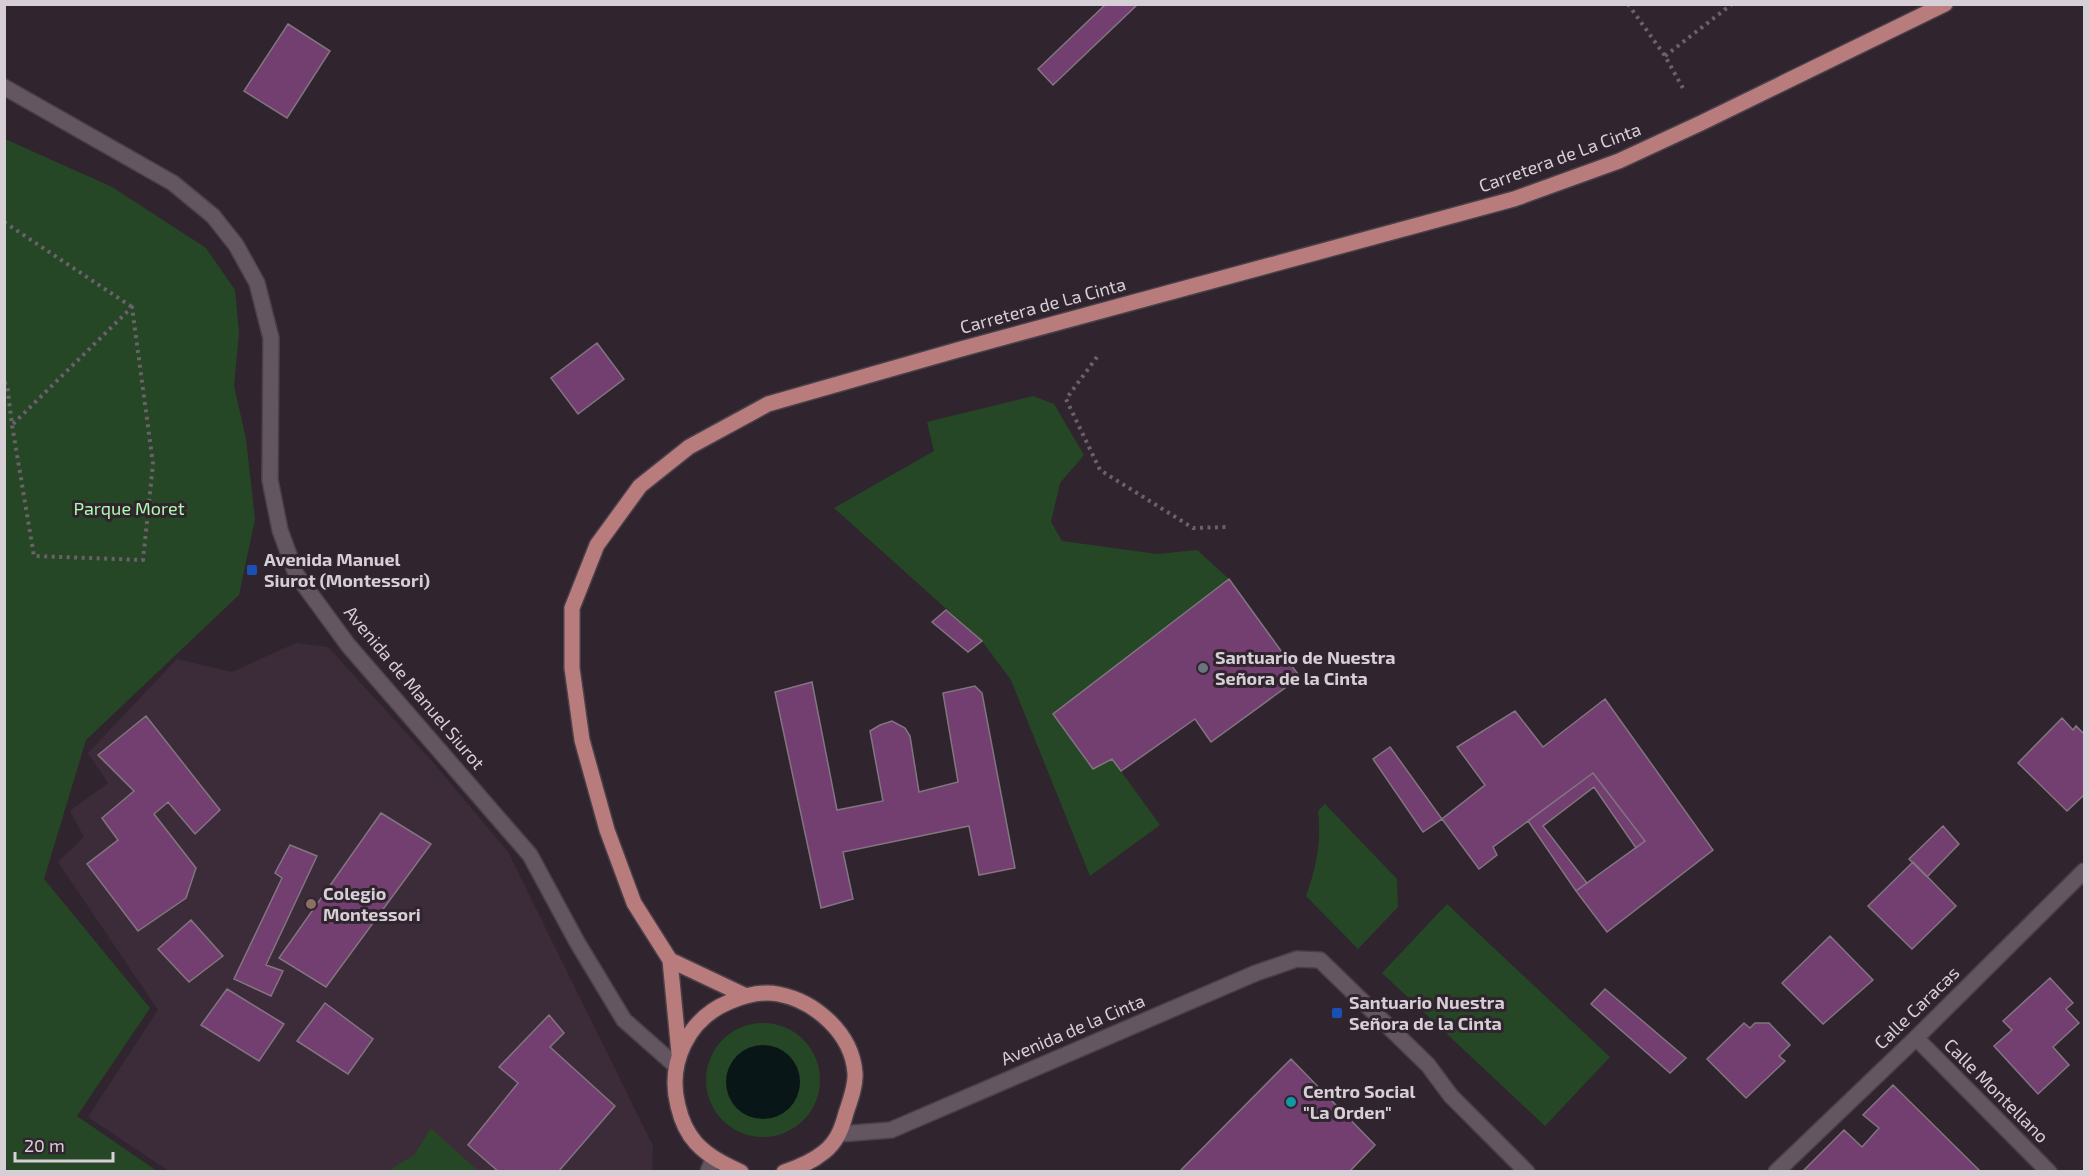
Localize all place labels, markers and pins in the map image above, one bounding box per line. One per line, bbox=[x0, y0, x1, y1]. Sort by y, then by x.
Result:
place label: Avenida Manuel Siurot (Montessori) bbox=[264, 548, 430, 591]
marker: Avenida Manuel Siurot (Montessori) bbox=[245, 563, 259, 577]
place label: Santuario de Nuestra Señora de la Cinta bbox=[1215, 646, 1396, 689]
marker: Santuario de Nuestra Señora de la Cinta bbox=[1196, 661, 1210, 675]
place label: Colegio Montessori bbox=[323, 882, 421, 925]
marker: Colegio Montessori bbox=[304, 897, 318, 911]
place label: Santuario Nuestra Señora de la Cinta bbox=[1349, 991, 1505, 1034]
marker: Santuario Nuestra Señora de la Cinta bbox=[1330, 1006, 1344, 1020]
place label: Centro Social "La Orden" bbox=[1303, 1080, 1416, 1123]
marker: Centro Social "La Orden" bbox=[1284, 1095, 1298, 1109]

